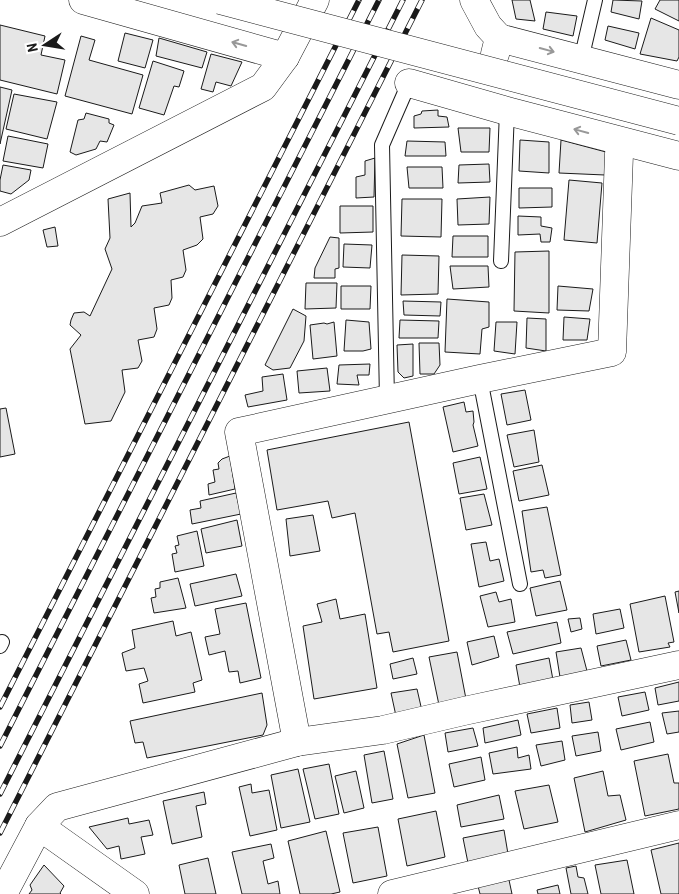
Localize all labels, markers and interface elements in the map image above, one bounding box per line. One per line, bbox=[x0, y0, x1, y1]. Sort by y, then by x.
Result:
north arrow bbox=[20, 20, 70, 70]
one-way arrow bbox=[231, 38, 247, 48]
text: N bbox=[24, 42, 41, 54]
one-way arrow bbox=[538, 46, 554, 56]
one-way arrow bbox=[573, 126, 589, 135]

